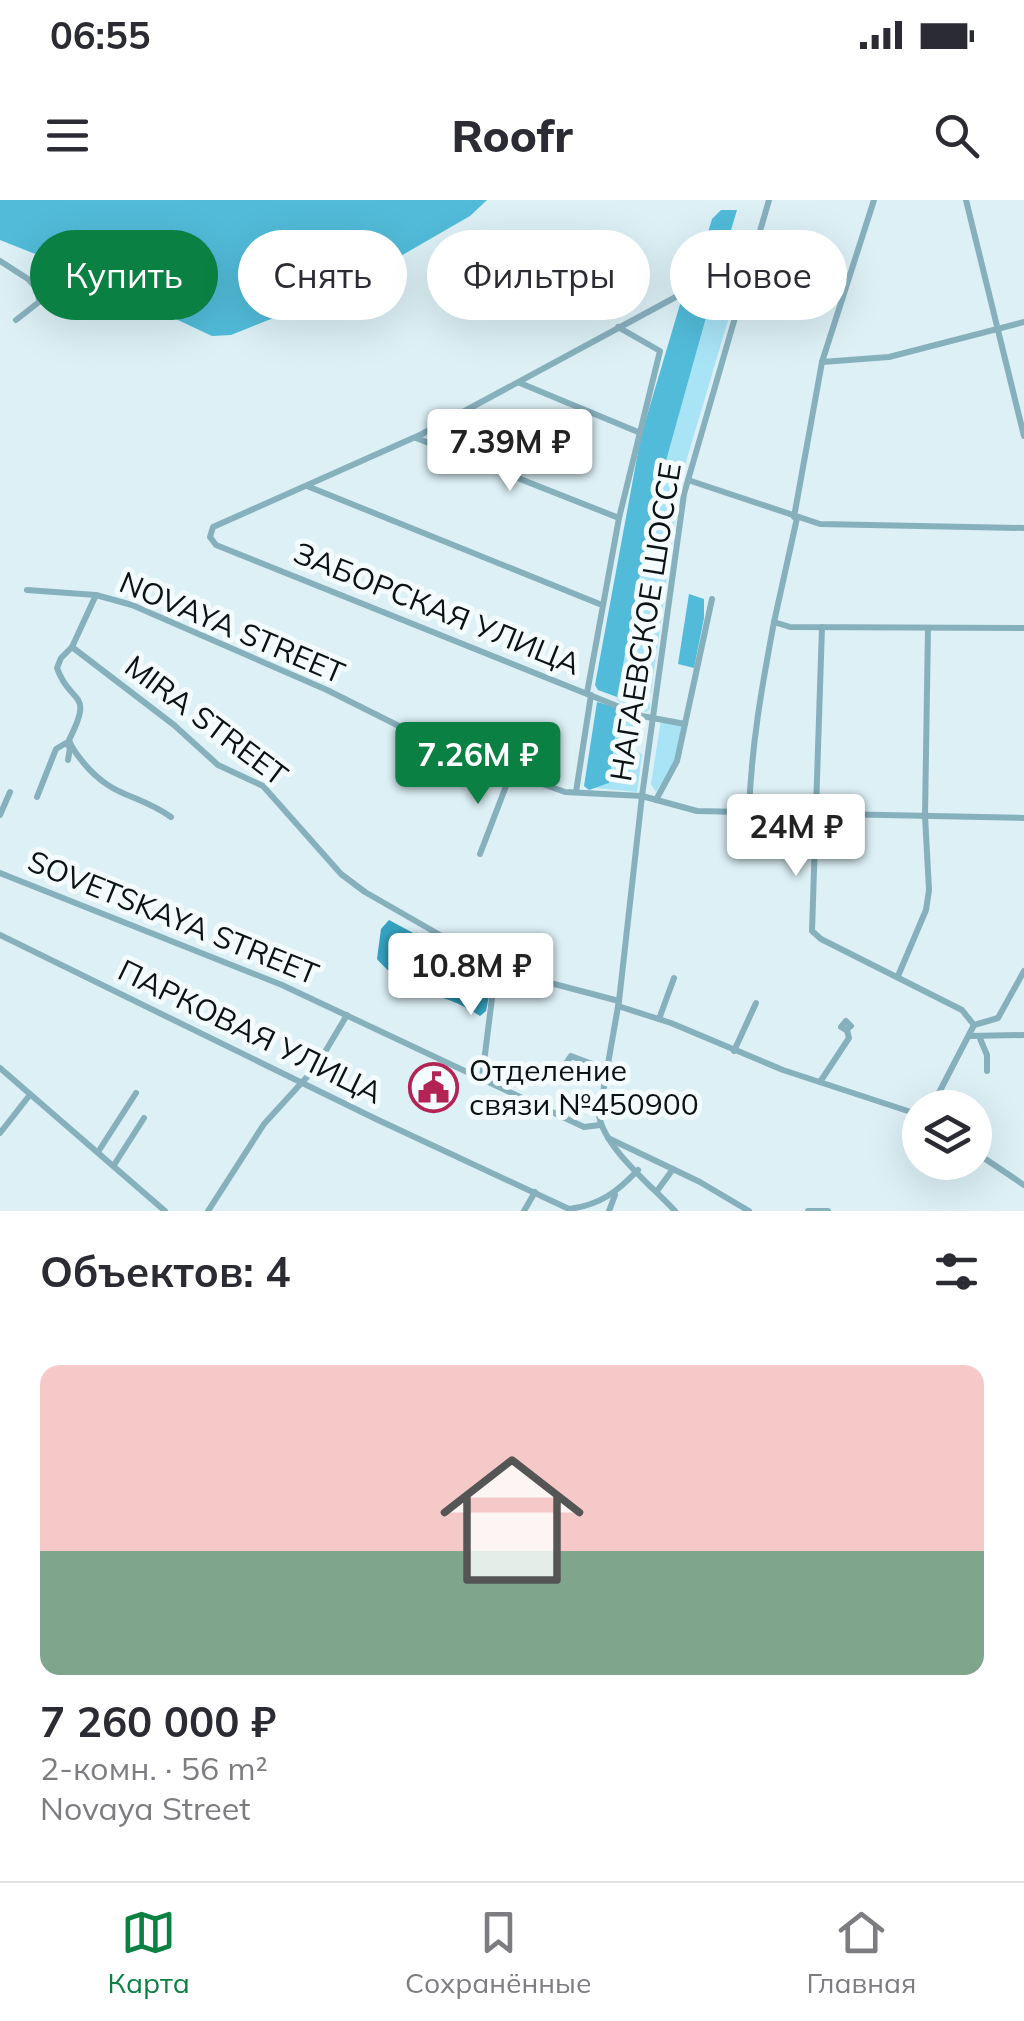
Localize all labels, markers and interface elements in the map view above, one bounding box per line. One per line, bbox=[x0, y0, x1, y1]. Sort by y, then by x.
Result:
text: 06:55 bbox=[50, 11, 151, 59]
text: Roofr bbox=[451, 107, 573, 163]
icon: menu bbox=[40, 108, 95, 163]
icon: search bbox=[929, 108, 984, 163]
chip: Купить bbox=[30, 230, 218, 320]
chip: Снять bbox=[238, 230, 407, 320]
chip: Фильтры bbox=[427, 230, 650, 320]
chip: Новое bbox=[670, 230, 847, 320]
pin: 7.39M ₽ bbox=[418, 409, 602, 494]
text: 7.39M ₽ bbox=[449, 421, 571, 461]
street label: НАГАЕВСКОЕ ШОССЕ bbox=[601, 460, 689, 784]
street label: ЗАБОРСКАЯ УЛИЦА bbox=[289, 533, 586, 683]
street label: NOVAYA STREET bbox=[114, 563, 351, 692]
street label: MIRA STREET bbox=[118, 647, 295, 794]
pin: 7.26M ₽ bbox=[386, 722, 570, 807]
text: 7.26M ₽ bbox=[417, 734, 539, 774]
pin: 24M ₽ bbox=[726, 794, 866, 879]
text: 24M ₽ bbox=[749, 806, 843, 846]
street label: SOVETSKAYA STREET bbox=[22, 841, 324, 993]
pin: 10.8M ₽ bbox=[379, 933, 563, 1018]
text: 10.8M ₽ bbox=[410, 945, 532, 985]
street label: ПАРКОВАЯ УЛИЦА bbox=[112, 951, 389, 1112]
place label: Отделение связи №450900 bbox=[469, 1051, 699, 1123]
public building icon: Отделение связи №450900 bbox=[408, 1062, 460, 1114]
map controls bbox=[902, 1090, 992, 1180]
button: layers bbox=[902, 1090, 992, 1180]
icon: filters bbox=[929, 1244, 984, 1299]
text: Объектов: 4 bbox=[40, 1245, 290, 1298]
icon: home bbox=[422, 1430, 602, 1610]
text: 7 260 000 ₽ bbox=[40, 1695, 276, 1748]
text: 2-комн. · 56 m² bbox=[40, 1748, 268, 1788]
text: Novaya Street bbox=[40, 1788, 250, 1828]
tab: Карта bbox=[108, 1905, 190, 2000]
tab: Сохранённые bbox=[405, 1905, 591, 2000]
tab: Главная bbox=[807, 1905, 916, 2000]

